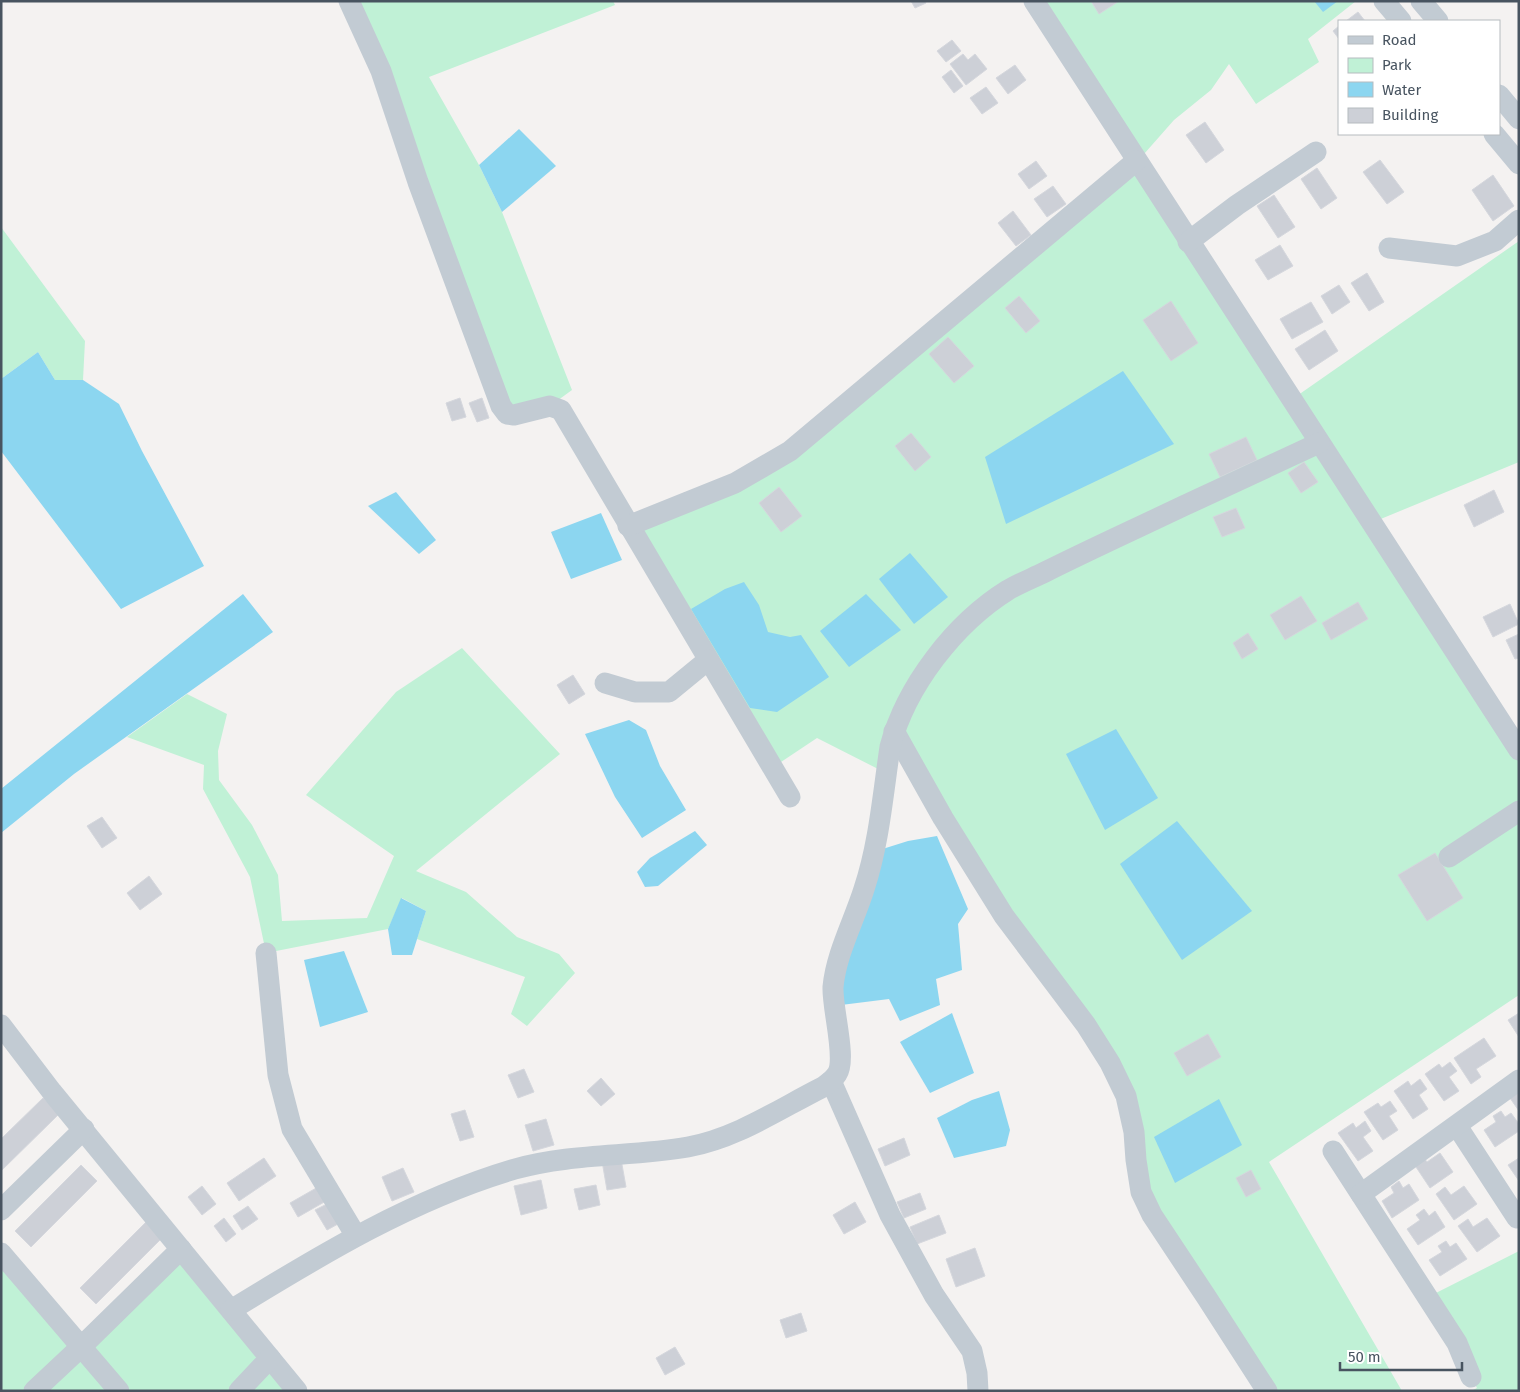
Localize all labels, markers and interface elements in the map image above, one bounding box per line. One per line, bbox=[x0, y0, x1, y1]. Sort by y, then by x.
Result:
legend bbox=[1338, 20, 1500, 135]
text: Road bbox=[1382, 31, 1417, 49]
text: Park bbox=[1382, 56, 1412, 74]
text: Water bbox=[1382, 81, 1421, 99]
text: Building bbox=[1382, 106, 1438, 124]
scale bar bbox=[1340, 1340, 1462, 1372]
text: 50 m bbox=[1348, 1348, 1381, 1366]

